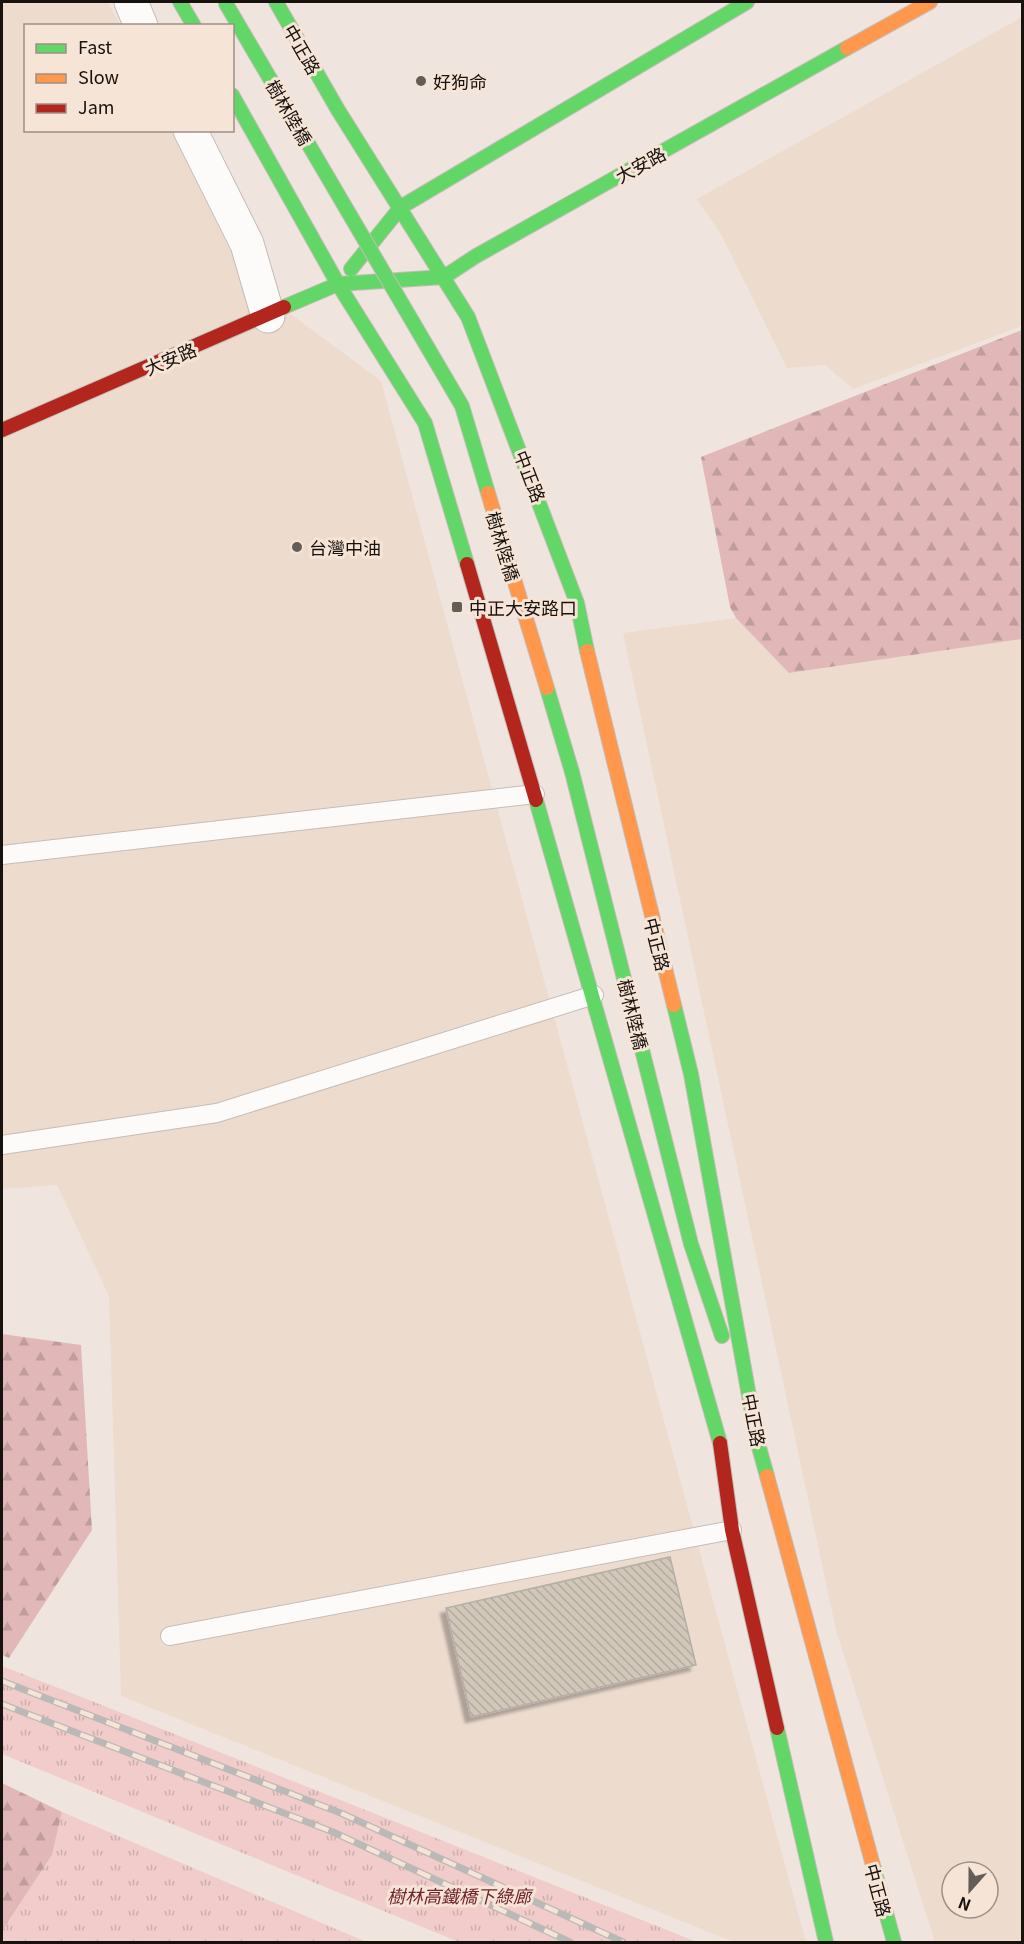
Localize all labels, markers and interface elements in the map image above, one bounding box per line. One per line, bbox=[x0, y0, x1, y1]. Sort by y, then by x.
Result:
street label: 中正路 bbox=[278, 19, 328, 79]
legend bbox=[24, 24, 234, 132]
text: Fast bbox=[78, 33, 112, 59]
text: Slow bbox=[78, 63, 119, 89]
place label: 好狗命 bbox=[433, 68, 487, 94]
street label: 樹林陸橋 bbox=[261, 74, 319, 150]
marker: 好狗命 bbox=[414, 74, 428, 88]
text: Jam bbox=[78, 93, 114, 119]
street label: 大安路 bbox=[610, 140, 670, 188]
street label: 大安路 bbox=[140, 335, 200, 381]
street label: 中正路 bbox=[509, 446, 553, 506]
street label: 樹林陸橋 bbox=[481, 508, 527, 584]
place label: 台灣中油 bbox=[309, 534, 381, 560]
marker: 台灣中油 bbox=[290, 540, 304, 554]
place label: 中正大安路口 bbox=[469, 594, 577, 620]
marker: 中正大安路口 bbox=[450, 600, 464, 614]
street label: 中正路 bbox=[639, 915, 677, 973]
street label: 樹林陸橋 bbox=[613, 976, 655, 1052]
street label: 中正路 bbox=[737, 1391, 773, 1449]
north arrow bbox=[940, 1860, 1000, 1920]
street label: 中正路 bbox=[859, 1861, 899, 1919]
park label: 樹林高鐵橋下綠廊 bbox=[387, 1882, 534, 1908]
text: N bbox=[954, 1892, 974, 1918]

